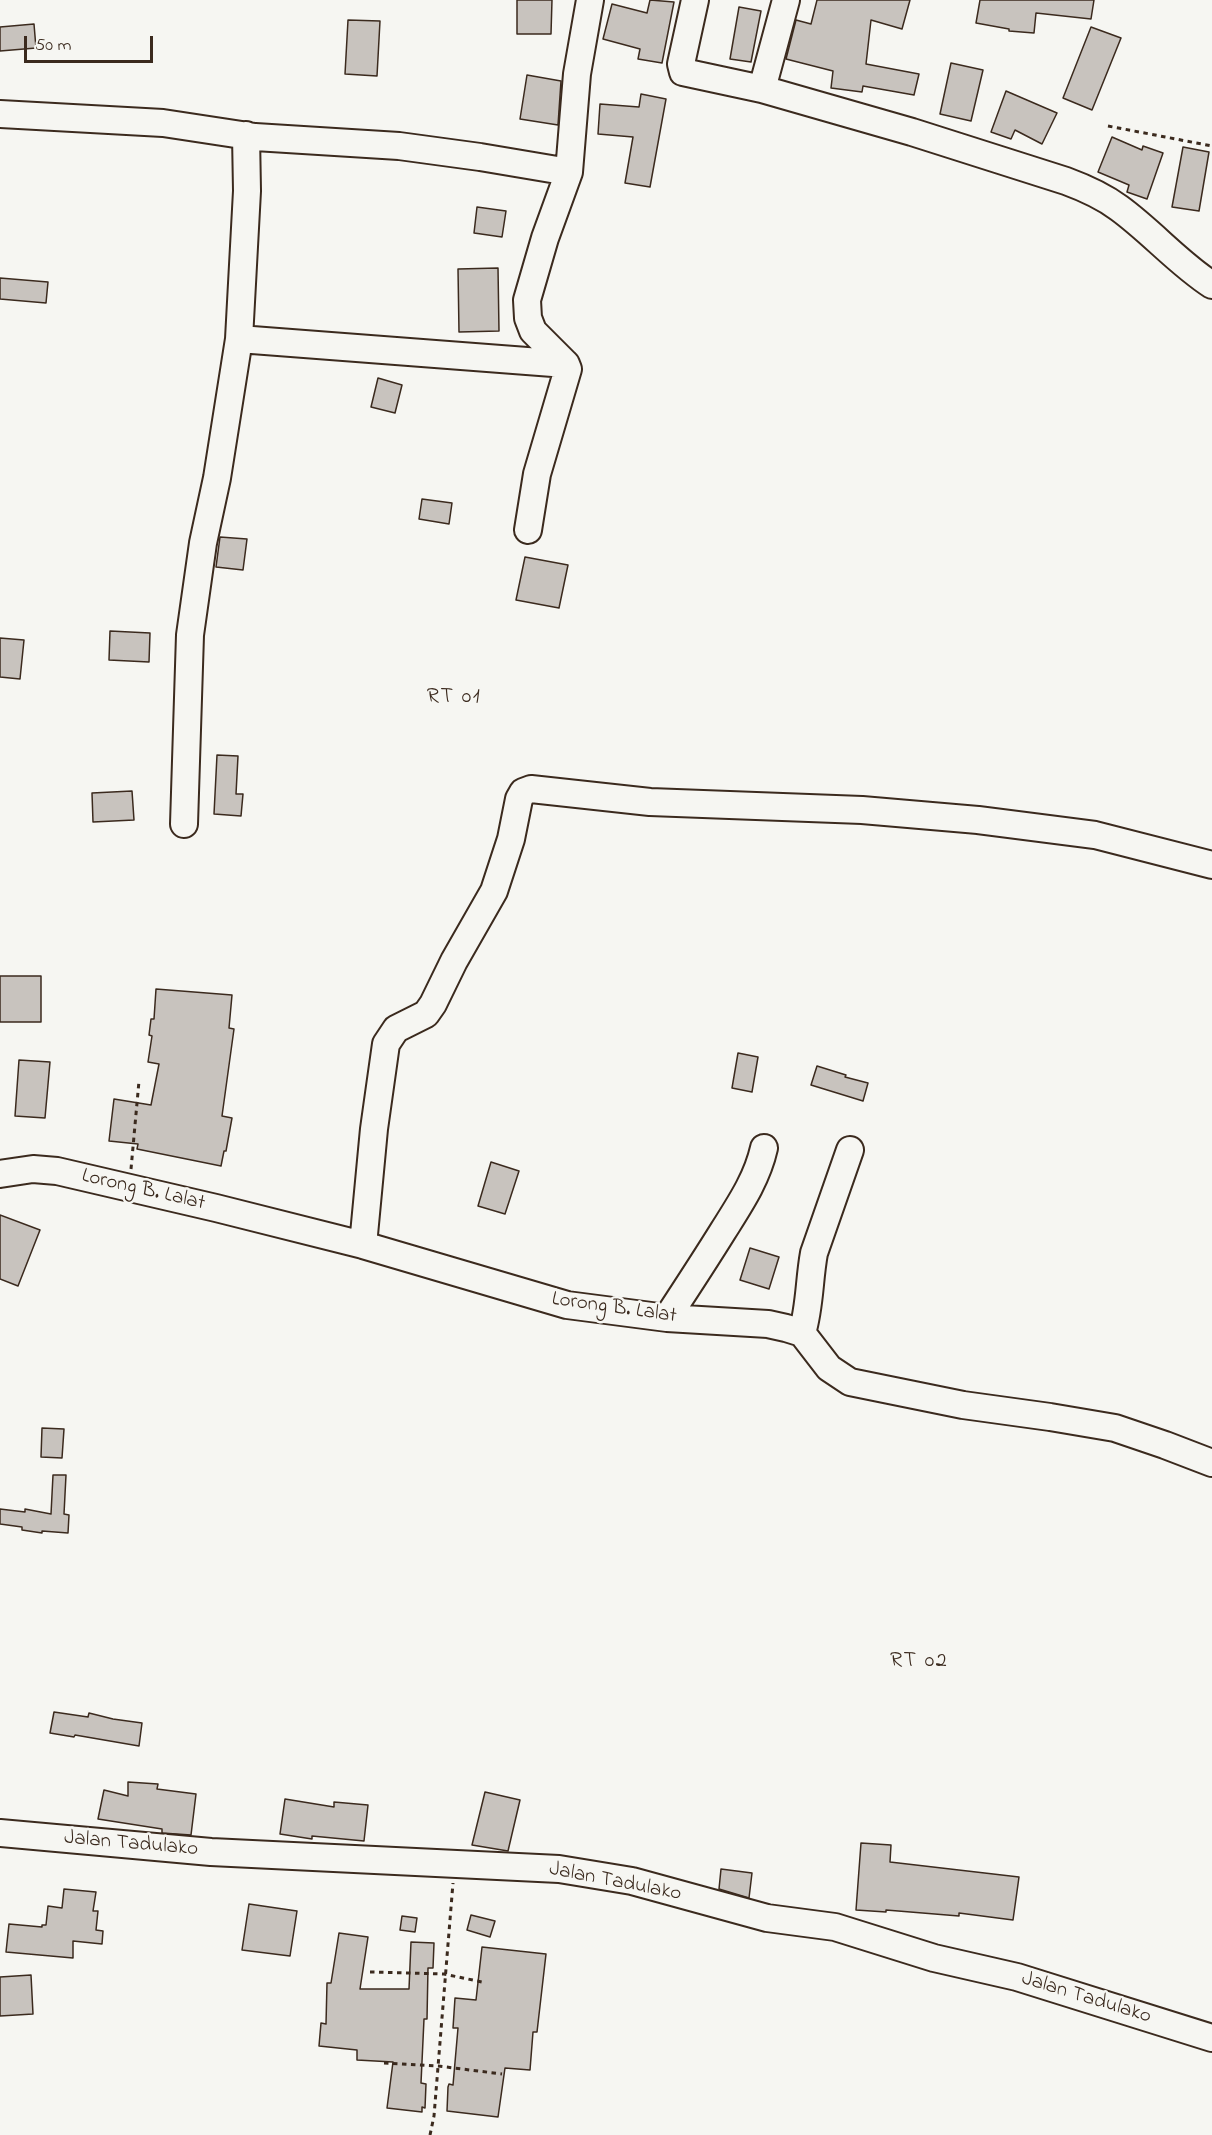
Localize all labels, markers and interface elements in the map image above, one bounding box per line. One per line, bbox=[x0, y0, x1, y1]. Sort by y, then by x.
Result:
scale bar bbox=[27, 24, 156, 62]
text: 50 m bbox=[35, 33, 72, 59]
district label: RT 01 bbox=[427, 685, 481, 711]
street label: Lorong B. Lalat bbox=[79, 1165, 207, 1217]
street label: Lorong B. Lalat bbox=[550, 1288, 678, 1330]
district label: RT 02 bbox=[890, 1649, 948, 1675]
street label: Jalan Tadulako bbox=[63, 1827, 199, 1863]
street label: Jalan Tadulako bbox=[547, 1858, 683, 1908]
street label: Jalan Tadulako bbox=[1018, 1967, 1154, 2031]

